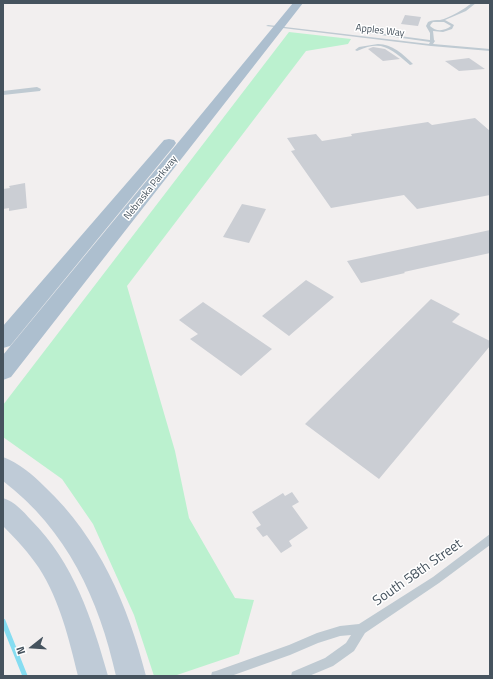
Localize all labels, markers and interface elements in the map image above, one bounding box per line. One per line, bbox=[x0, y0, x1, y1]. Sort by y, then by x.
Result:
street label: Apples Way bbox=[355, 22, 405, 40]
street label: Nebraska Parkway bbox=[122, 154, 180, 222]
street label: South 58th Street bbox=[370, 536, 466, 610]
north arrow bbox=[12, 627, 52, 667]
text: N bbox=[12, 645, 29, 656]

